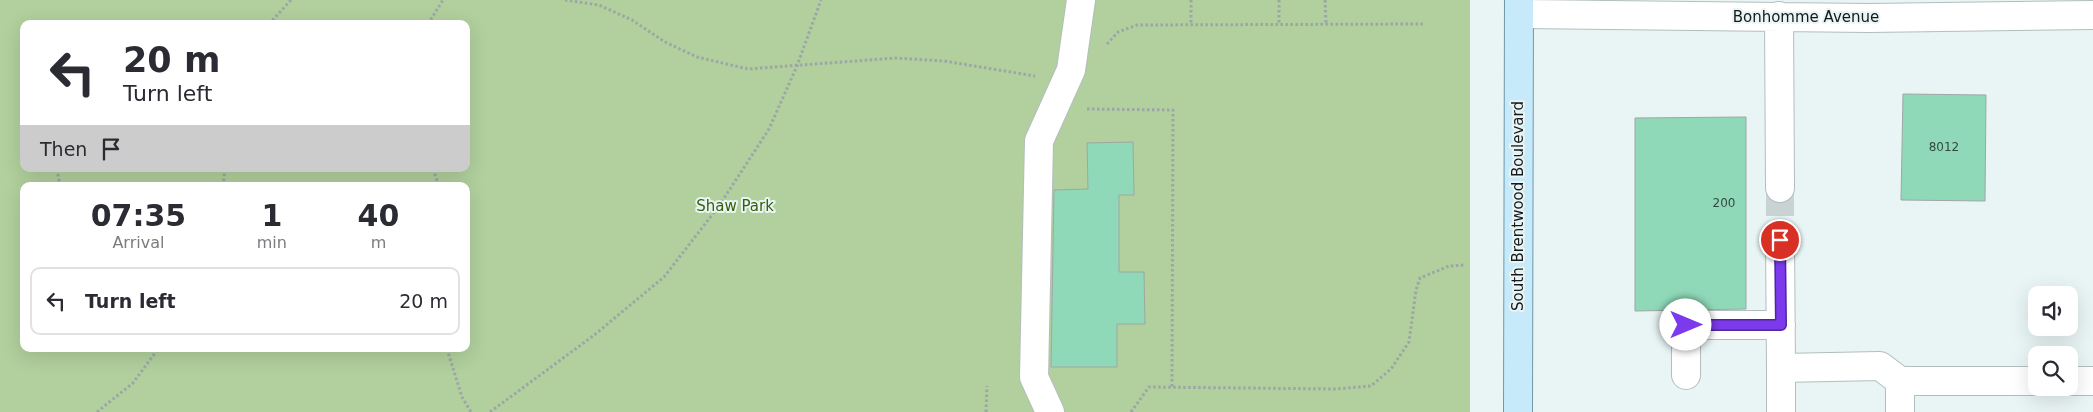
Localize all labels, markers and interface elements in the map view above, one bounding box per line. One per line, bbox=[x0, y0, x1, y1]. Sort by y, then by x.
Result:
street label: Bonhomme Avenue bbox=[1733, 8, 1879, 26]
icon: left bbox=[40, 40, 105, 105]
text: 20 m bbox=[123, 40, 220, 80]
text: Turn left bbox=[123, 81, 212, 106]
street label: South Brentwood Boulevard bbox=[1509, 101, 1527, 311]
icon: arrive bbox=[97, 135, 125, 163]
text: Then bbox=[40, 138, 87, 160]
house number: 8012 bbox=[1929, 140, 1959, 154]
house number: 200 bbox=[1713, 196, 1735, 210]
park label: Shaw Park bbox=[696, 197, 774, 215]
text: 07:35 bbox=[91, 198, 186, 233]
text: 1 bbox=[261, 198, 282, 233]
text: 40 bbox=[358, 198, 399, 233]
pin bbox=[1759, 219, 1801, 261]
icon: arrive bbox=[1766, 226, 1794, 254]
text: Arrival bbox=[112, 233, 164, 252]
text: min bbox=[257, 233, 287, 252]
text: m bbox=[371, 233, 386, 252]
map controls bbox=[2028, 286, 2078, 396]
button: sound bbox=[2028, 286, 2078, 336]
icon: left bbox=[42, 287, 70, 315]
text: Turn left bbox=[85, 290, 176, 312]
text: 20 m bbox=[399, 290, 448, 312]
position arrow bbox=[1659, 298, 1711, 350]
button: search bbox=[2028, 346, 2078, 396]

